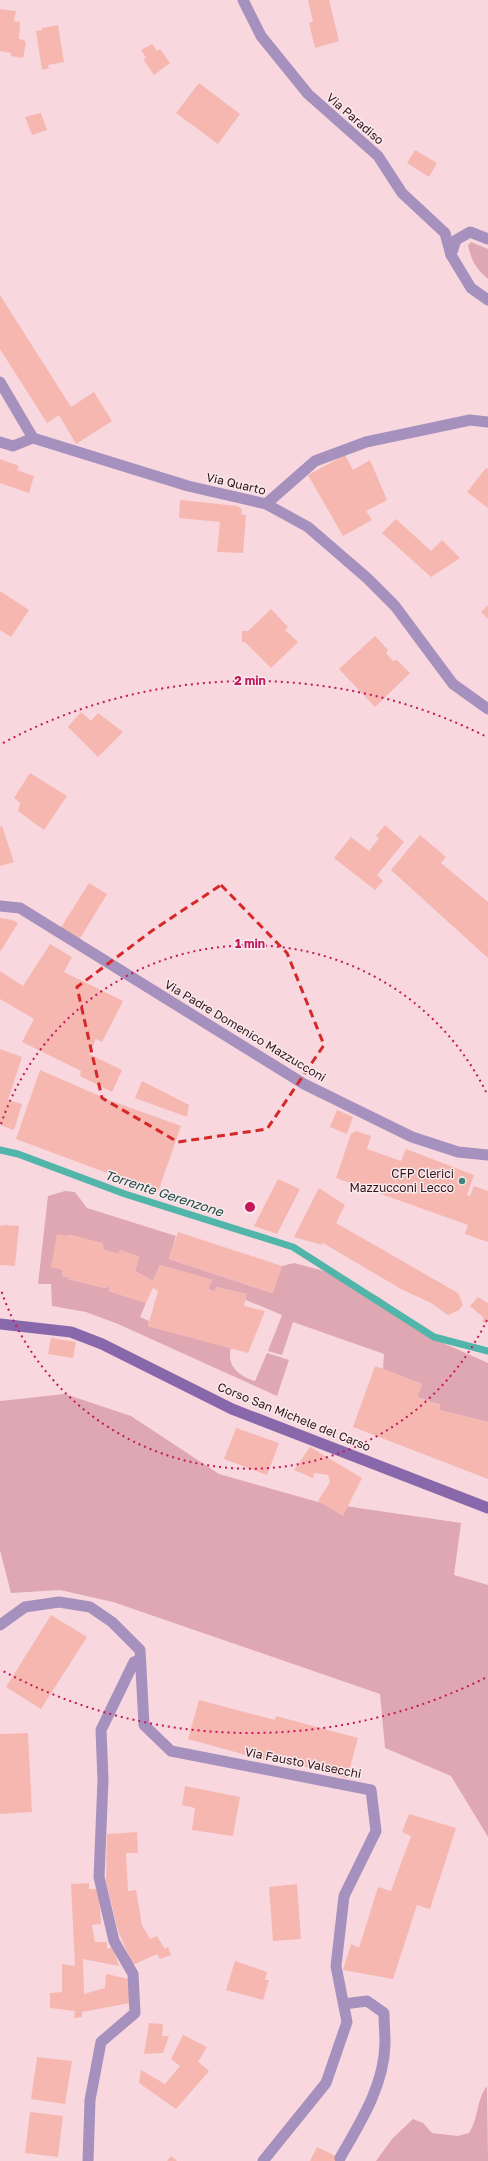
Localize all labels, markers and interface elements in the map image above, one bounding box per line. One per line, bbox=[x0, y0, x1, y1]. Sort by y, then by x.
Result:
street label: Via Paradiso bbox=[324, 90, 387, 148]
street label: Via Quarto bbox=[205, 469, 267, 498]
text: 2 min bbox=[234, 673, 266, 688]
text: 1 min bbox=[235, 936, 265, 951]
street label: Via Padre Domenico Mazzucconi bbox=[162, 976, 329, 1085]
water label: Torrente Gerenzone bbox=[103, 1166, 226, 1220]
place label: CFP Clerici Mazzucconi Lecco bbox=[349, 1166, 454, 1195]
marker: CFP Clerici Mazzucconi Lecco bbox=[457, 1176, 467, 1186]
centre of rings bbox=[243, 1200, 257, 1214]
street label: Corso San Michele del Carso bbox=[215, 1379, 373, 1454]
street label: Via Fausto Valsecchi bbox=[244, 1744, 363, 1781]

